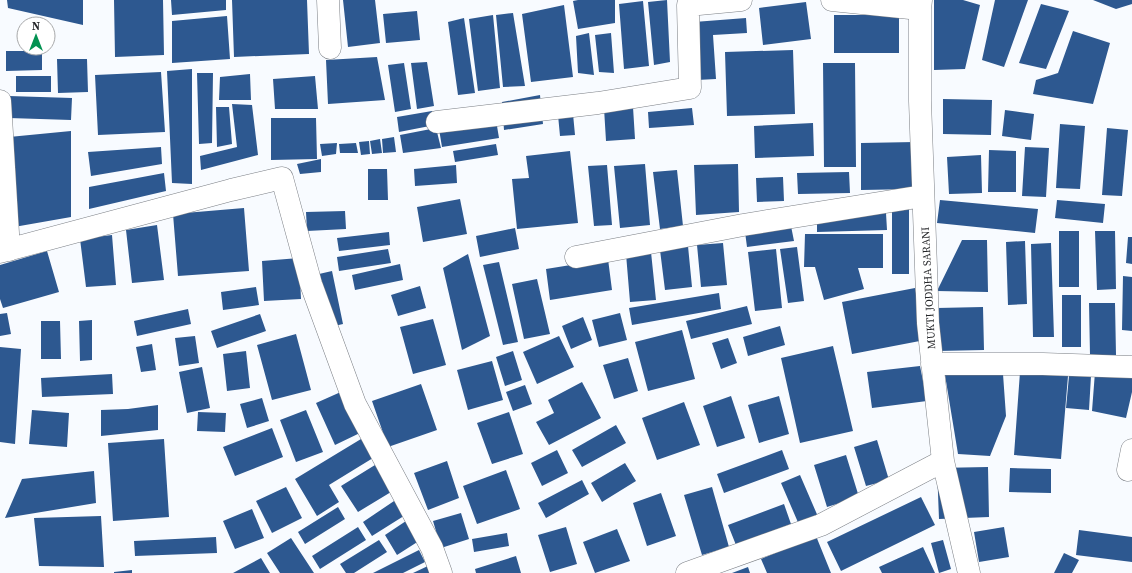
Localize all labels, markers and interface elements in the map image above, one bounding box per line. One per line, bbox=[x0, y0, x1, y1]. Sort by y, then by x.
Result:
north arrow bbox=[16, 16, 56, 56]
text: N bbox=[32, 19, 40, 34]
street label: MUKTI JODDHA SARANI bbox=[918, 226, 939, 350]

